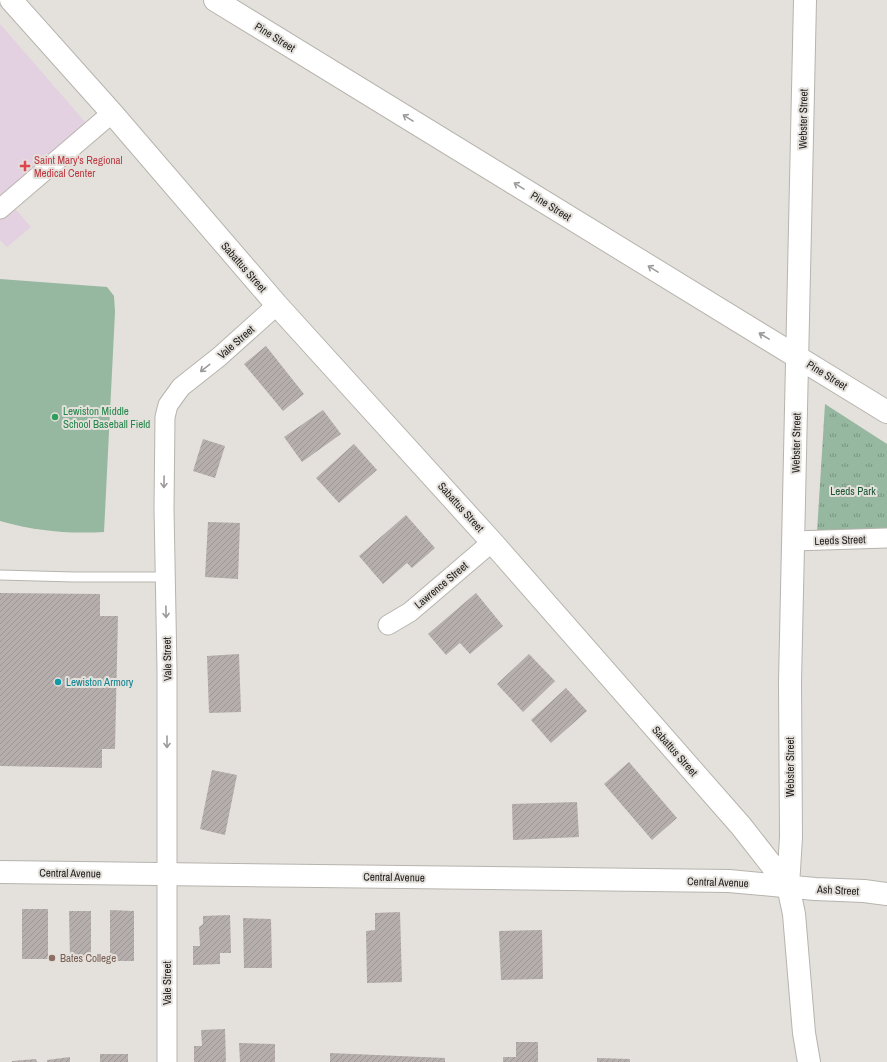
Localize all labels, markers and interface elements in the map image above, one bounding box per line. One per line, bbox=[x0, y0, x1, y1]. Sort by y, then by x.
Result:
street label: Pine Street bbox=[252, 19, 298, 55]
street label: Webster Street bbox=[795, 88, 811, 149]
one-way arrow bbox=[403, 114, 414, 122]
place label: Saint Mary's Regional Medical Center bbox=[34, 153, 122, 180]
marker: Saint Mary's Regional Medical Center bbox=[19, 160, 31, 172]
one-way arrow bbox=[513, 182, 524, 190]
street label: Pine Street bbox=[528, 188, 574, 224]
street label: Sabattus Street bbox=[218, 239, 270, 295]
one-way arrow bbox=[647, 264, 659, 272]
street label: Vale Street bbox=[215, 322, 258, 362]
one-way arrow bbox=[758, 332, 770, 340]
street label: Pine Street bbox=[804, 357, 850, 393]
one-way arrow bbox=[200, 363, 211, 372]
place label: Lewiston Middle School Baseball Field bbox=[63, 404, 150, 431]
marker: Lewiston Middle School Baseball Field bbox=[50, 412, 60, 422]
street label: Webster Street bbox=[788, 412, 804, 473]
one-way arrow bbox=[160, 475, 168, 488]
street label: Sabattus Street bbox=[435, 479, 487, 535]
park label: Leeds Park bbox=[830, 484, 876, 498]
street label: Leeds Street bbox=[814, 532, 866, 548]
street label: Lawrence Street bbox=[411, 558, 471, 611]
one-way arrow bbox=[162, 605, 170, 618]
street label: Vale Street bbox=[160, 636, 174, 681]
place label: Lewiston Armory bbox=[66, 675, 134, 689]
marker: Lewiston Armory bbox=[53, 677, 63, 687]
street label: Sabattus Street bbox=[649, 723, 701, 779]
one-way arrow bbox=[163, 735, 171, 748]
street label: Webster Street bbox=[783, 737, 797, 797]
street label: Central Avenue bbox=[39, 865, 101, 881]
street label: Central Avenue bbox=[363, 869, 425, 885]
street label: Central Avenue bbox=[687, 874, 749, 890]
street label: Ash Street bbox=[816, 882, 860, 898]
place label: Bates College bbox=[60, 951, 116, 965]
marker: Bates College bbox=[47, 953, 57, 963]
street label: Vale Street bbox=[160, 961, 174, 1005]

